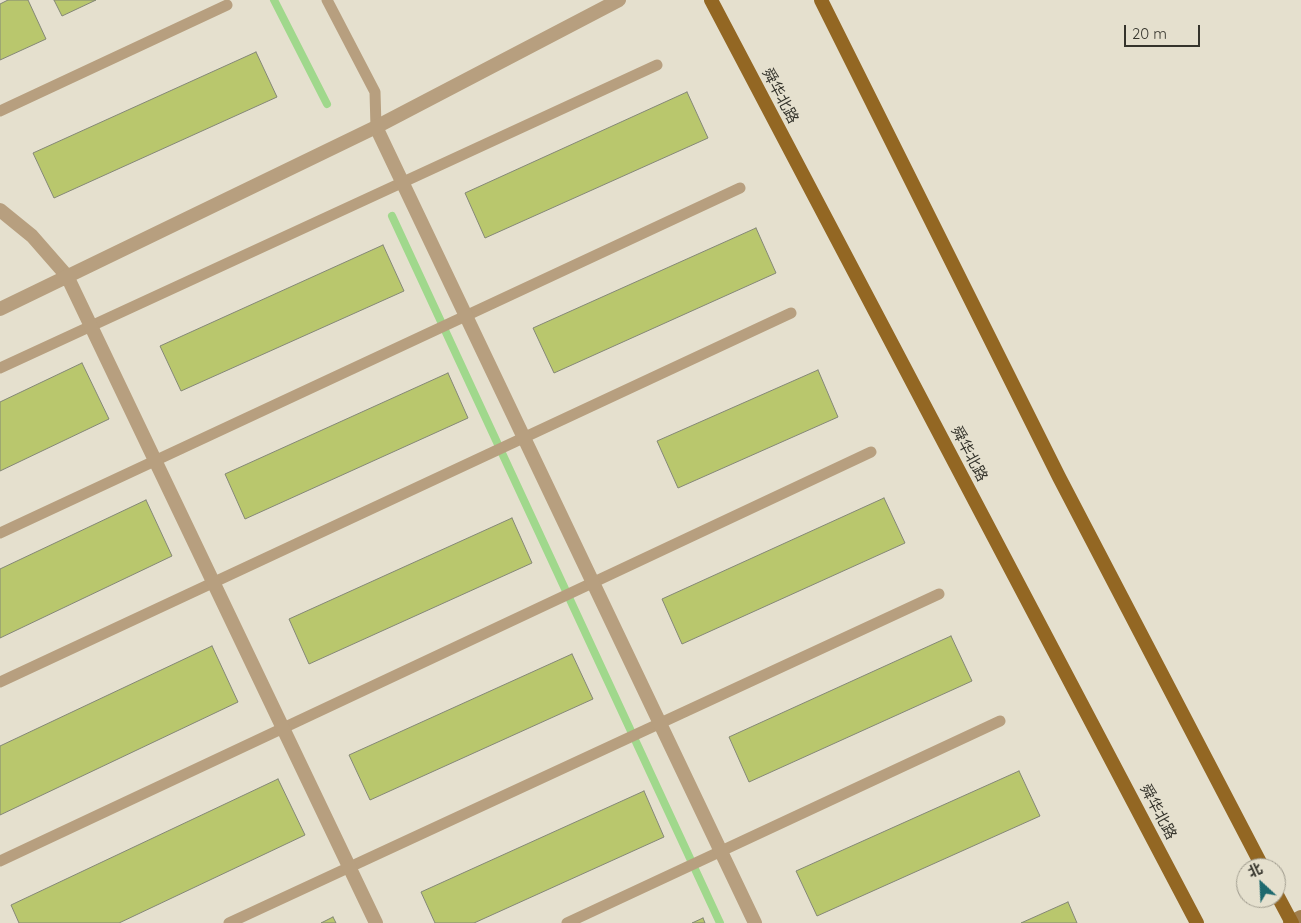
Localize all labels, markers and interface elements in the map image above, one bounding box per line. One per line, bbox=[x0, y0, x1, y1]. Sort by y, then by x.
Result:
scale bar bbox=[1126, 15, 1202, 47]
text: 20 m bbox=[1132, 24, 1167, 43]
street label: 舜华北路 bbox=[758, 65, 802, 127]
street label: 舜华北路 bbox=[947, 423, 991, 485]
street label: 舜华北路 bbox=[1136, 781, 1180, 843]
north arrow bbox=[1236, 858, 1286, 908]
text: 北 bbox=[1245, 859, 1265, 881]

